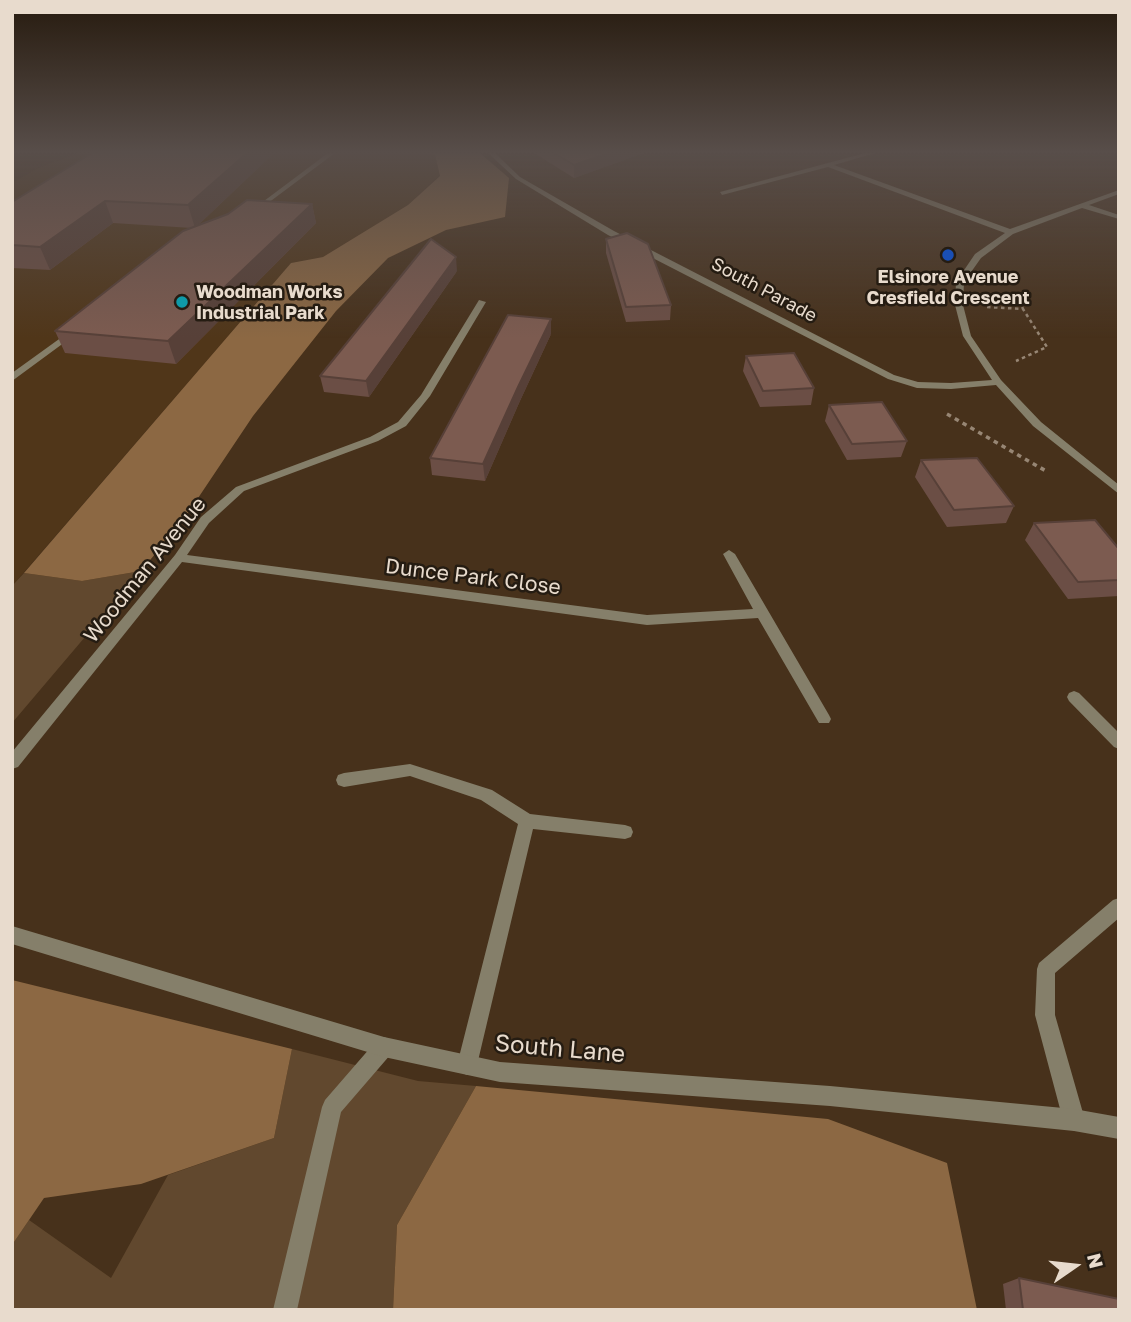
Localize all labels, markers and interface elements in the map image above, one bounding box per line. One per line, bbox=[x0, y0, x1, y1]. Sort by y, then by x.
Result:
marker: Elsinore Avenue Cresfield Crescent bbox=[940, 247, 956, 263]
street label: South Parade bbox=[708, 253, 820, 327]
place label: Elsinore Avenue Cresfield Crescent bbox=[866, 266, 1030, 308]
place label: Woodman Works Industrial Park bbox=[196, 281, 343, 324]
marker: Woodman Works Industrial Park bbox=[174, 294, 190, 310]
street label: Woodman Avenue bbox=[79, 492, 211, 648]
street label: Dunce Park Close bbox=[384, 554, 562, 600]
street label: South Lane bbox=[494, 1029, 626, 1069]
north arrow bbox=[1040, 1231, 1110, 1301]
text: N bbox=[1083, 1251, 1109, 1271]

